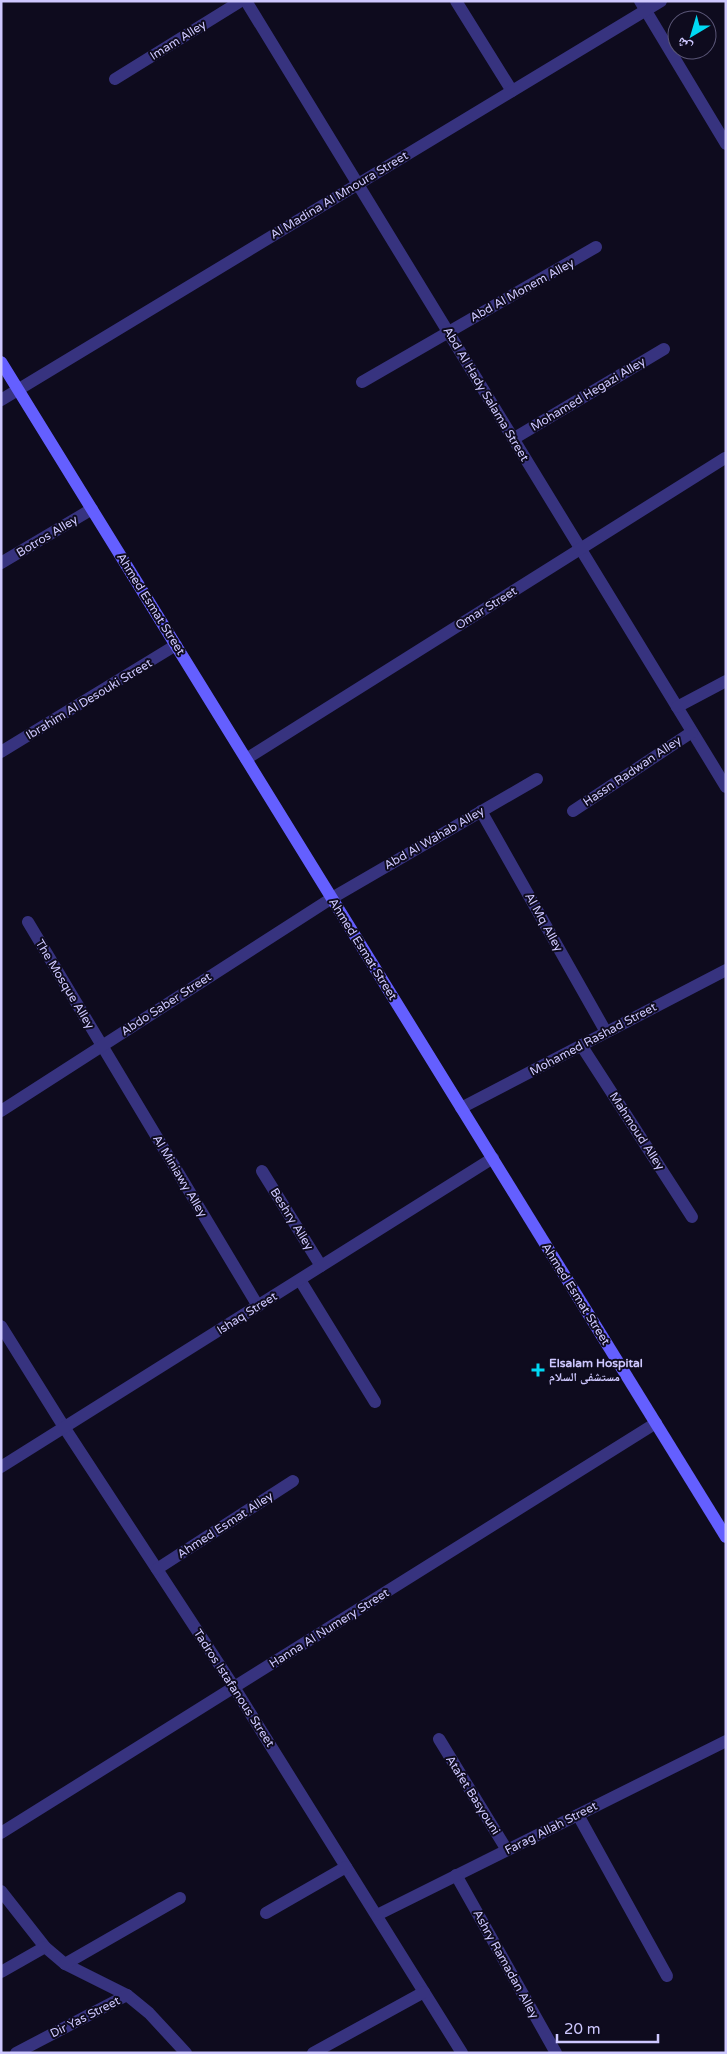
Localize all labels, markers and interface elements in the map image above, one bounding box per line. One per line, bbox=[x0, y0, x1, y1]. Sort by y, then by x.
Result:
north arrow bbox=[667, 10, 717, 60]
street label: Imam Alley bbox=[147, 17, 209, 63]
text: ش bbox=[673, 33, 695, 56]
street label: Al Madina Al Mnoura Street bbox=[268, 148, 411, 242]
street label: Abd Al Monem Alley bbox=[467, 255, 577, 325]
street label: Abd Al Hady Salama Street bbox=[440, 324, 532, 464]
street label: Mohamed Hegazi Alley bbox=[528, 354, 648, 434]
street label: Botros Alley bbox=[14, 512, 81, 560]
street label: Ahmed Esmat Street bbox=[114, 550, 188, 658]
street label: Omar Street bbox=[453, 583, 519, 632]
street label: Ibrahim Al Desouki Street bbox=[23, 656, 155, 742]
street label: Hassn Radwan Alley bbox=[580, 733, 684, 809]
street label: Abd Al Wahab Alley bbox=[381, 803, 487, 872]
street label: Al Mq Alley bbox=[522, 890, 566, 954]
street label: Ahmed Esmat Street bbox=[326, 895, 400, 1003]
street label: The Mosque Alley bbox=[33, 937, 97, 1032]
street label: Abdo Saber Street bbox=[118, 969, 214, 1038]
street label: Mohamed Rashad Street bbox=[527, 999, 659, 1078]
street label: Mahmoud Alley bbox=[607, 1089, 668, 1173]
street label: Al Miniawy Alley bbox=[150, 1132, 210, 1220]
street label: Beshry Alley bbox=[267, 1185, 317, 1253]
street label: Ahmed Esmat Street bbox=[539, 1240, 613, 1348]
street label: Ishaq Street bbox=[214, 1289, 280, 1337]
place label: Elsalam Hospital مستشفى السلام bbox=[549, 1356, 643, 1385]
marker: Elsalam Hospital مستشفى السلام bbox=[531, 1363, 545, 1377]
street label: Ahmed Esmat Alley bbox=[174, 1488, 276, 1561]
street label: Hanna Al Numery Street bbox=[267, 1585, 392, 1671]
street label: Tadros Istafanous Street bbox=[191, 1626, 278, 1750]
street label: Atafet Basyouni bbox=[443, 1753, 503, 1837]
street label: Farag Allah Street bbox=[503, 1799, 600, 1857]
street label: Ashry Ramadan Alley bbox=[470, 1907, 542, 2021]
street label: Dir Yas Street bbox=[48, 1993, 122, 2041]
scale bar bbox=[557, 2012, 658, 2044]
text: 20 m bbox=[564, 2020, 601, 2038]

